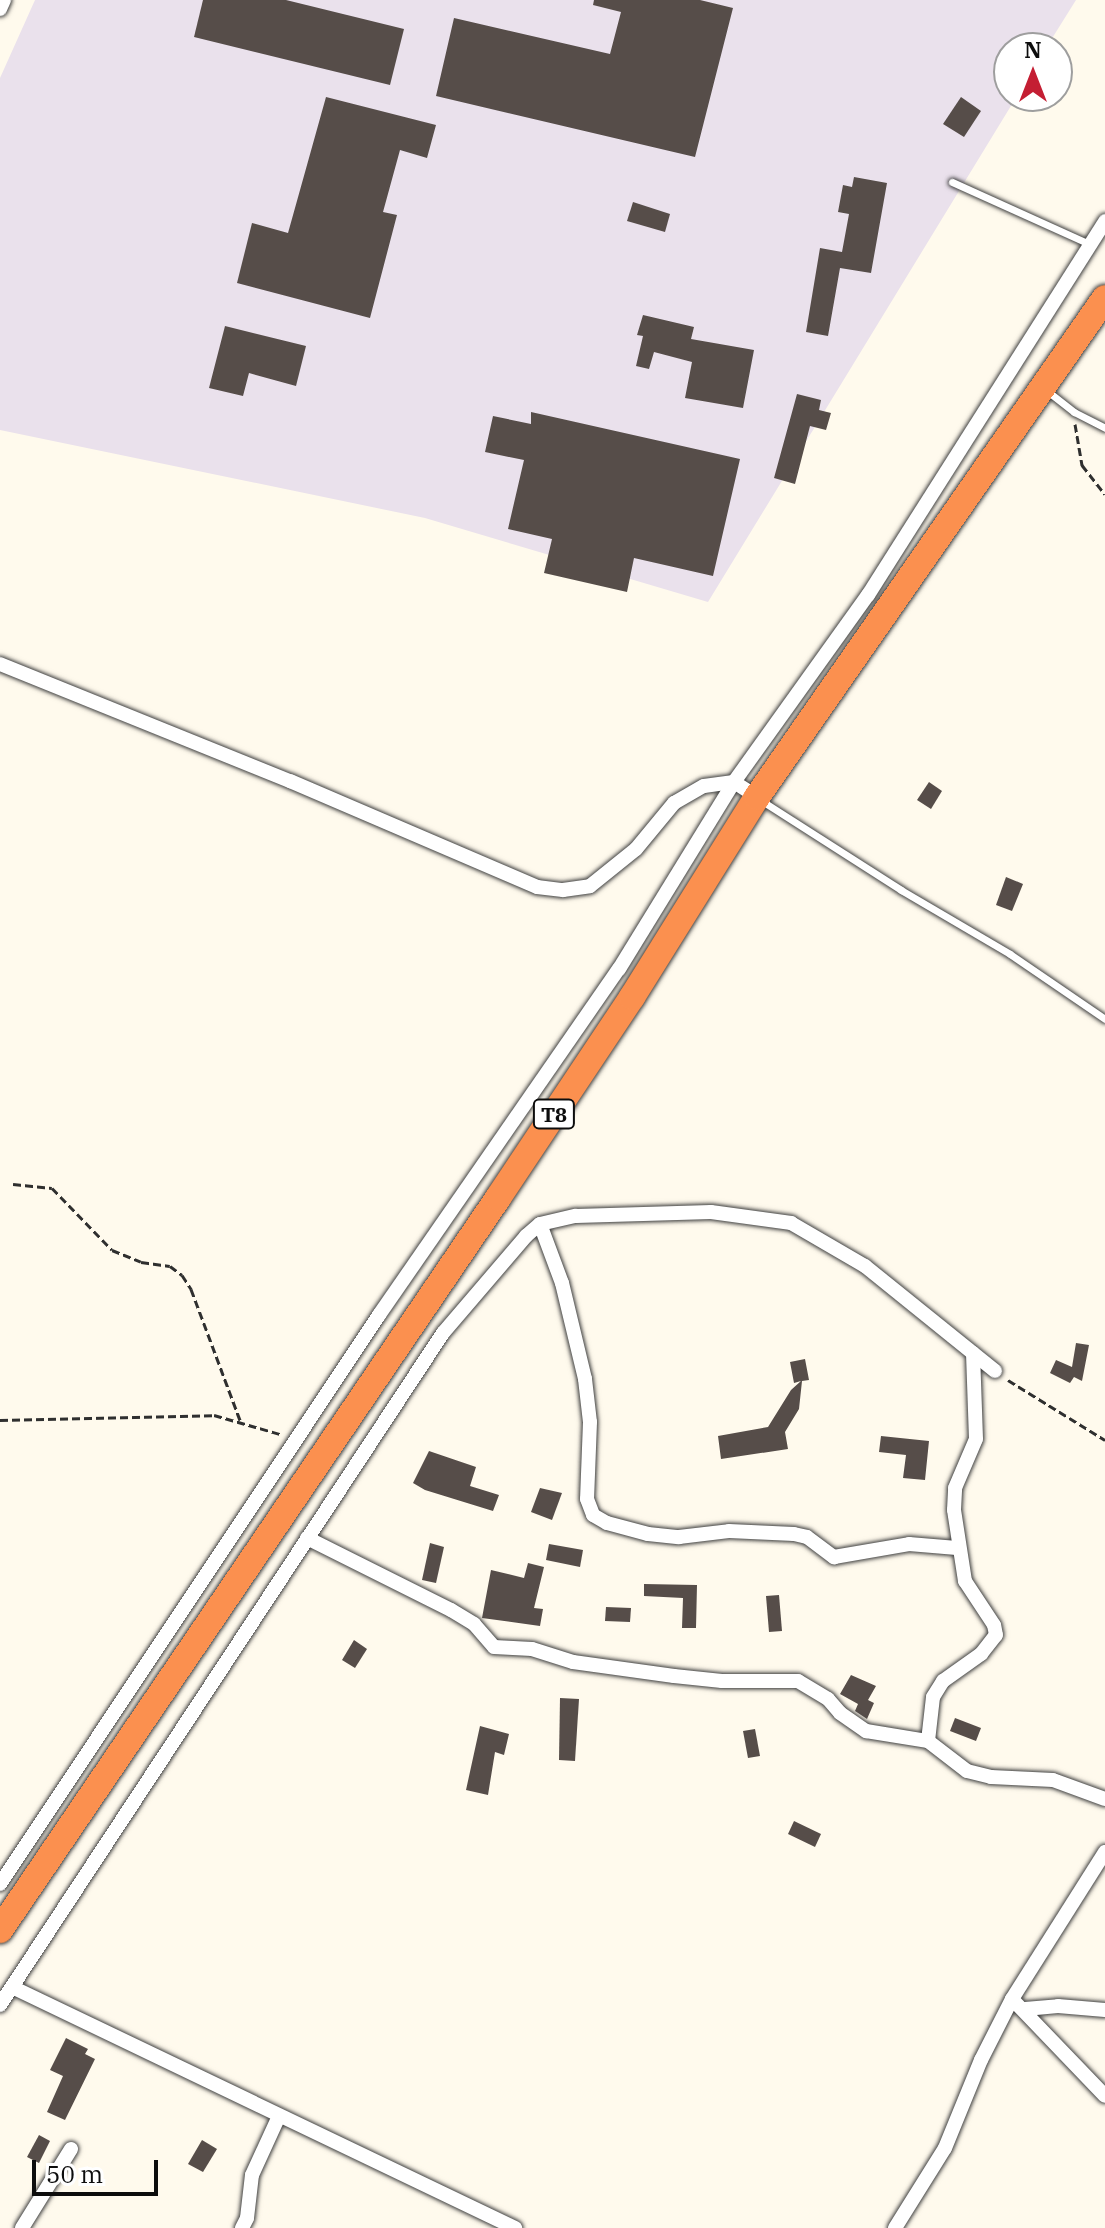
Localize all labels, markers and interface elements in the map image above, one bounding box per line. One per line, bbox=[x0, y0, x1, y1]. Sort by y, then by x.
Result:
north arrow bbox=[993, 32, 1073, 112]
text: N bbox=[1024, 35, 1042, 64]
road number: T8 bbox=[532, 1098, 576, 1130]
scale bar bbox=[36, 2144, 162, 2194]
text: 50 m bbox=[46, 2158, 103, 2190]

